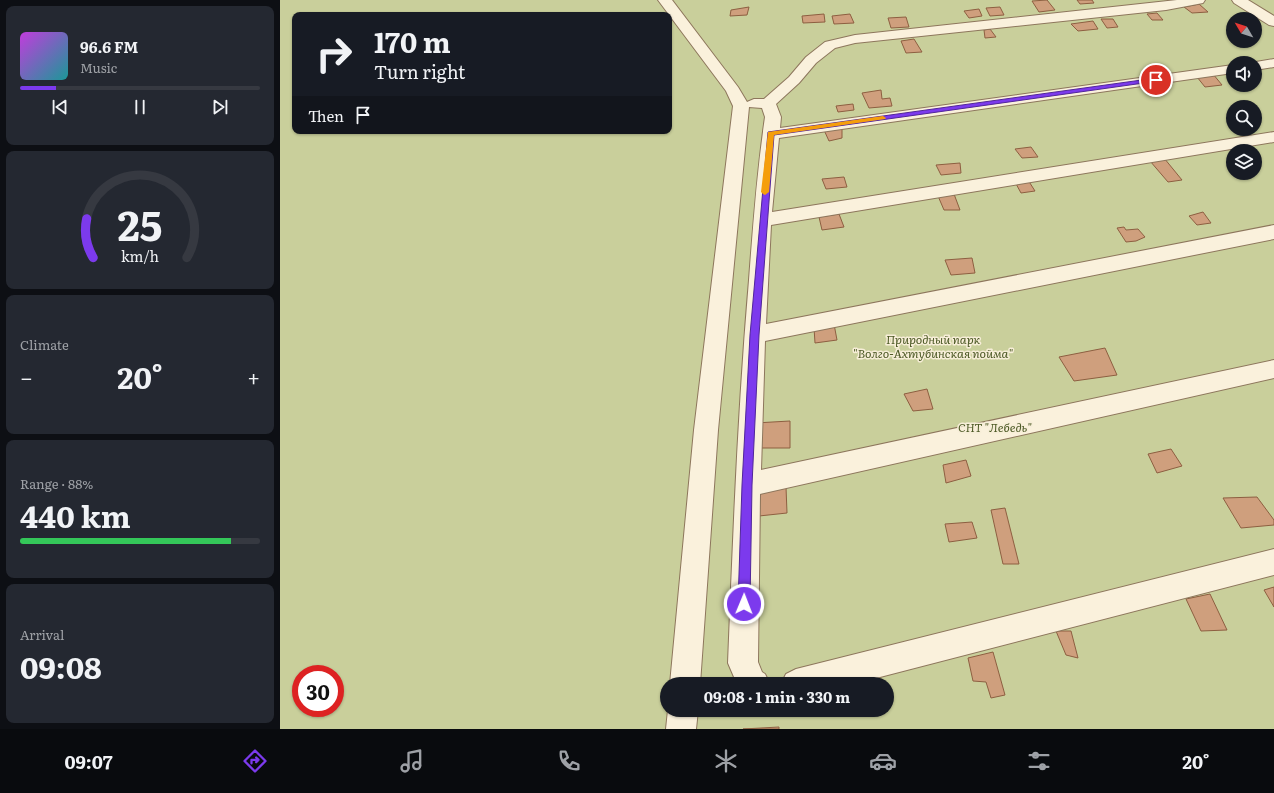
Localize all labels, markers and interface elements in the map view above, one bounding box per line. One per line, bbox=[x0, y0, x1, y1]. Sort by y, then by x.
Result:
north arrow bbox=[1226, 12, 1262, 48]
map controls bbox=[1226, 12, 1262, 180]
text: 170 m bbox=[374, 20, 451, 62]
icon: right bbox=[308, 28, 360, 80]
text: 96.6 FM bbox=[80, 35, 138, 58]
button: sound bbox=[1226, 56, 1262, 92]
text: Music bbox=[80, 58, 117, 77]
text: Turn right bbox=[374, 58, 465, 85]
pin bbox=[1139, 63, 1173, 97]
icon: arrive bbox=[1145, 69, 1167, 91]
icon: previous bbox=[49, 96, 71, 118]
icon: pause bbox=[129, 96, 151, 118]
icon: next bbox=[209, 96, 231, 118]
button: search bbox=[1226, 100, 1262, 136]
text: Then bbox=[308, 104, 344, 127]
icon: arrive bbox=[352, 104, 374, 126]
button: layers bbox=[1226, 144, 1262, 180]
text: 25 bbox=[118, 192, 162, 254]
text: km/h bbox=[121, 244, 160, 265]
park label: Природный парк "Волго-Ахтубинская пойма" bbox=[853, 330, 1013, 362]
text: Climate bbox=[20, 335, 69, 354]
text: 20° bbox=[117, 354, 163, 398]
text: − bbox=[20, 360, 33, 393]
text: + bbox=[247, 360, 260, 393]
park label: СНТ "Лебедь" bbox=[958, 418, 1032, 436]
text: Range · 88% bbox=[20, 474, 93, 493]
text: 440 km bbox=[20, 493, 131, 537]
position arrow bbox=[723, 583, 765, 625]
text: Arrival bbox=[20, 625, 64, 644]
text: 09:08 bbox=[20, 644, 102, 688]
speed limit sign: 30 bbox=[292, 665, 344, 717]
text: 09:08 · 1 min · 330 m bbox=[704, 685, 850, 708]
icon: directions bbox=[241, 747, 269, 775]
icon: music bbox=[398, 747, 426, 775]
icon: phone bbox=[555, 747, 583, 775]
icon: climate bbox=[712, 747, 740, 775]
icon: car bbox=[869, 747, 897, 775]
icon: filters bbox=[1025, 747, 1053, 775]
text: 09:07 bbox=[64, 748, 113, 775]
text: 20° bbox=[1182, 748, 1210, 775]

